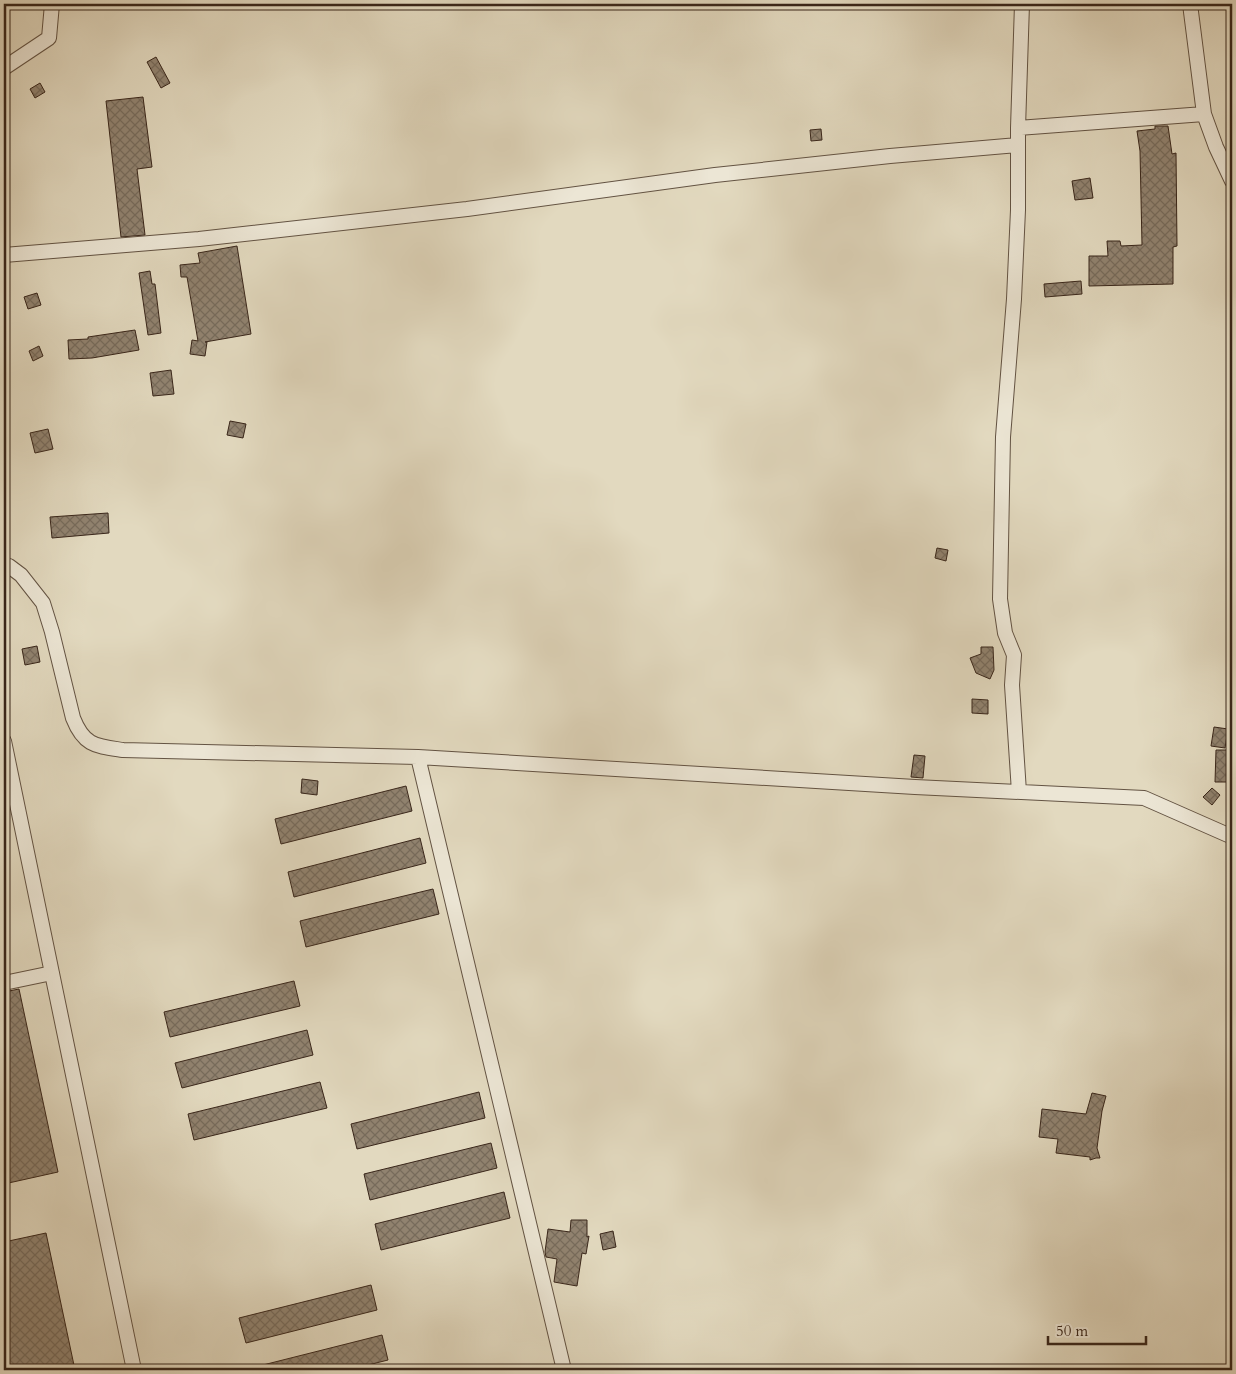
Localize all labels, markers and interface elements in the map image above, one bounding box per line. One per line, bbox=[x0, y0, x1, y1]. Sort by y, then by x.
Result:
scale bar bbox=[1048, 1314, 1146, 1346]
text: 50 m bbox=[1056, 1321, 1088, 1341]

